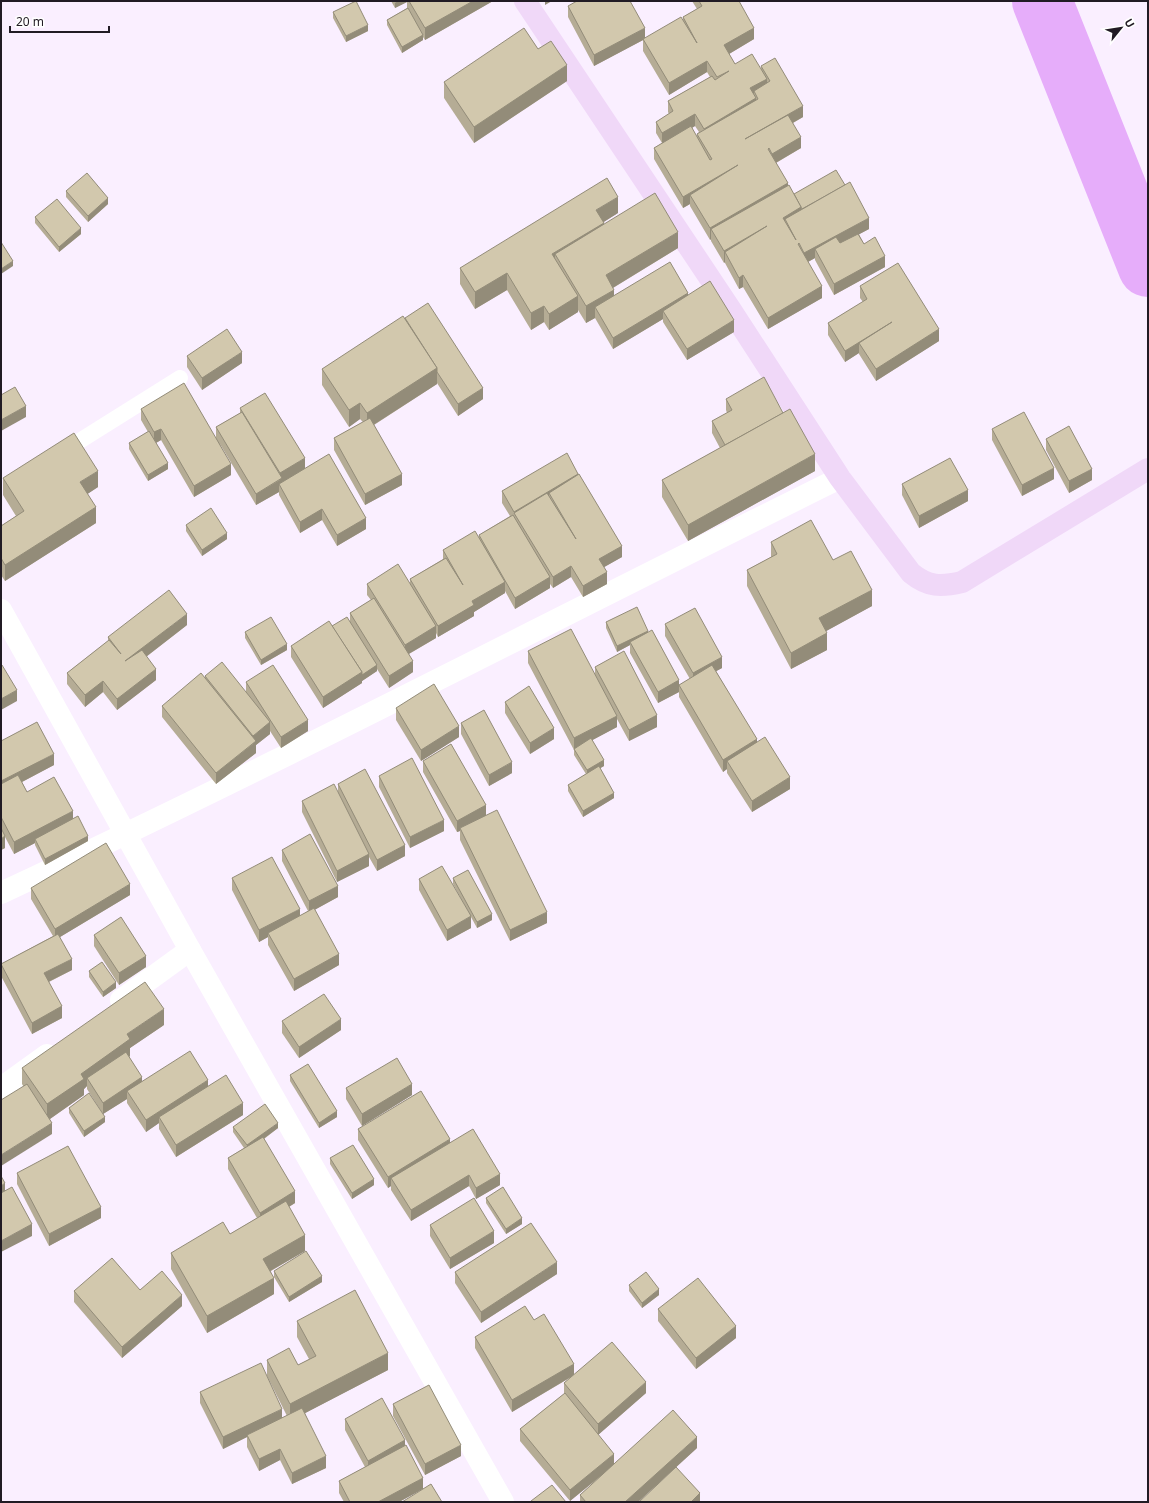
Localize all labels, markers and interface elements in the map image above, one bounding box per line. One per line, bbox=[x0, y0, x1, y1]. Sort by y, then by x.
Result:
scale bar bbox=[10, 8, 109, 34]
north arrow bbox=[1101, 8, 1141, 48]
text: 20 m bbox=[16, 13, 44, 30]
text: U bbox=[1122, 15, 1139, 30]

